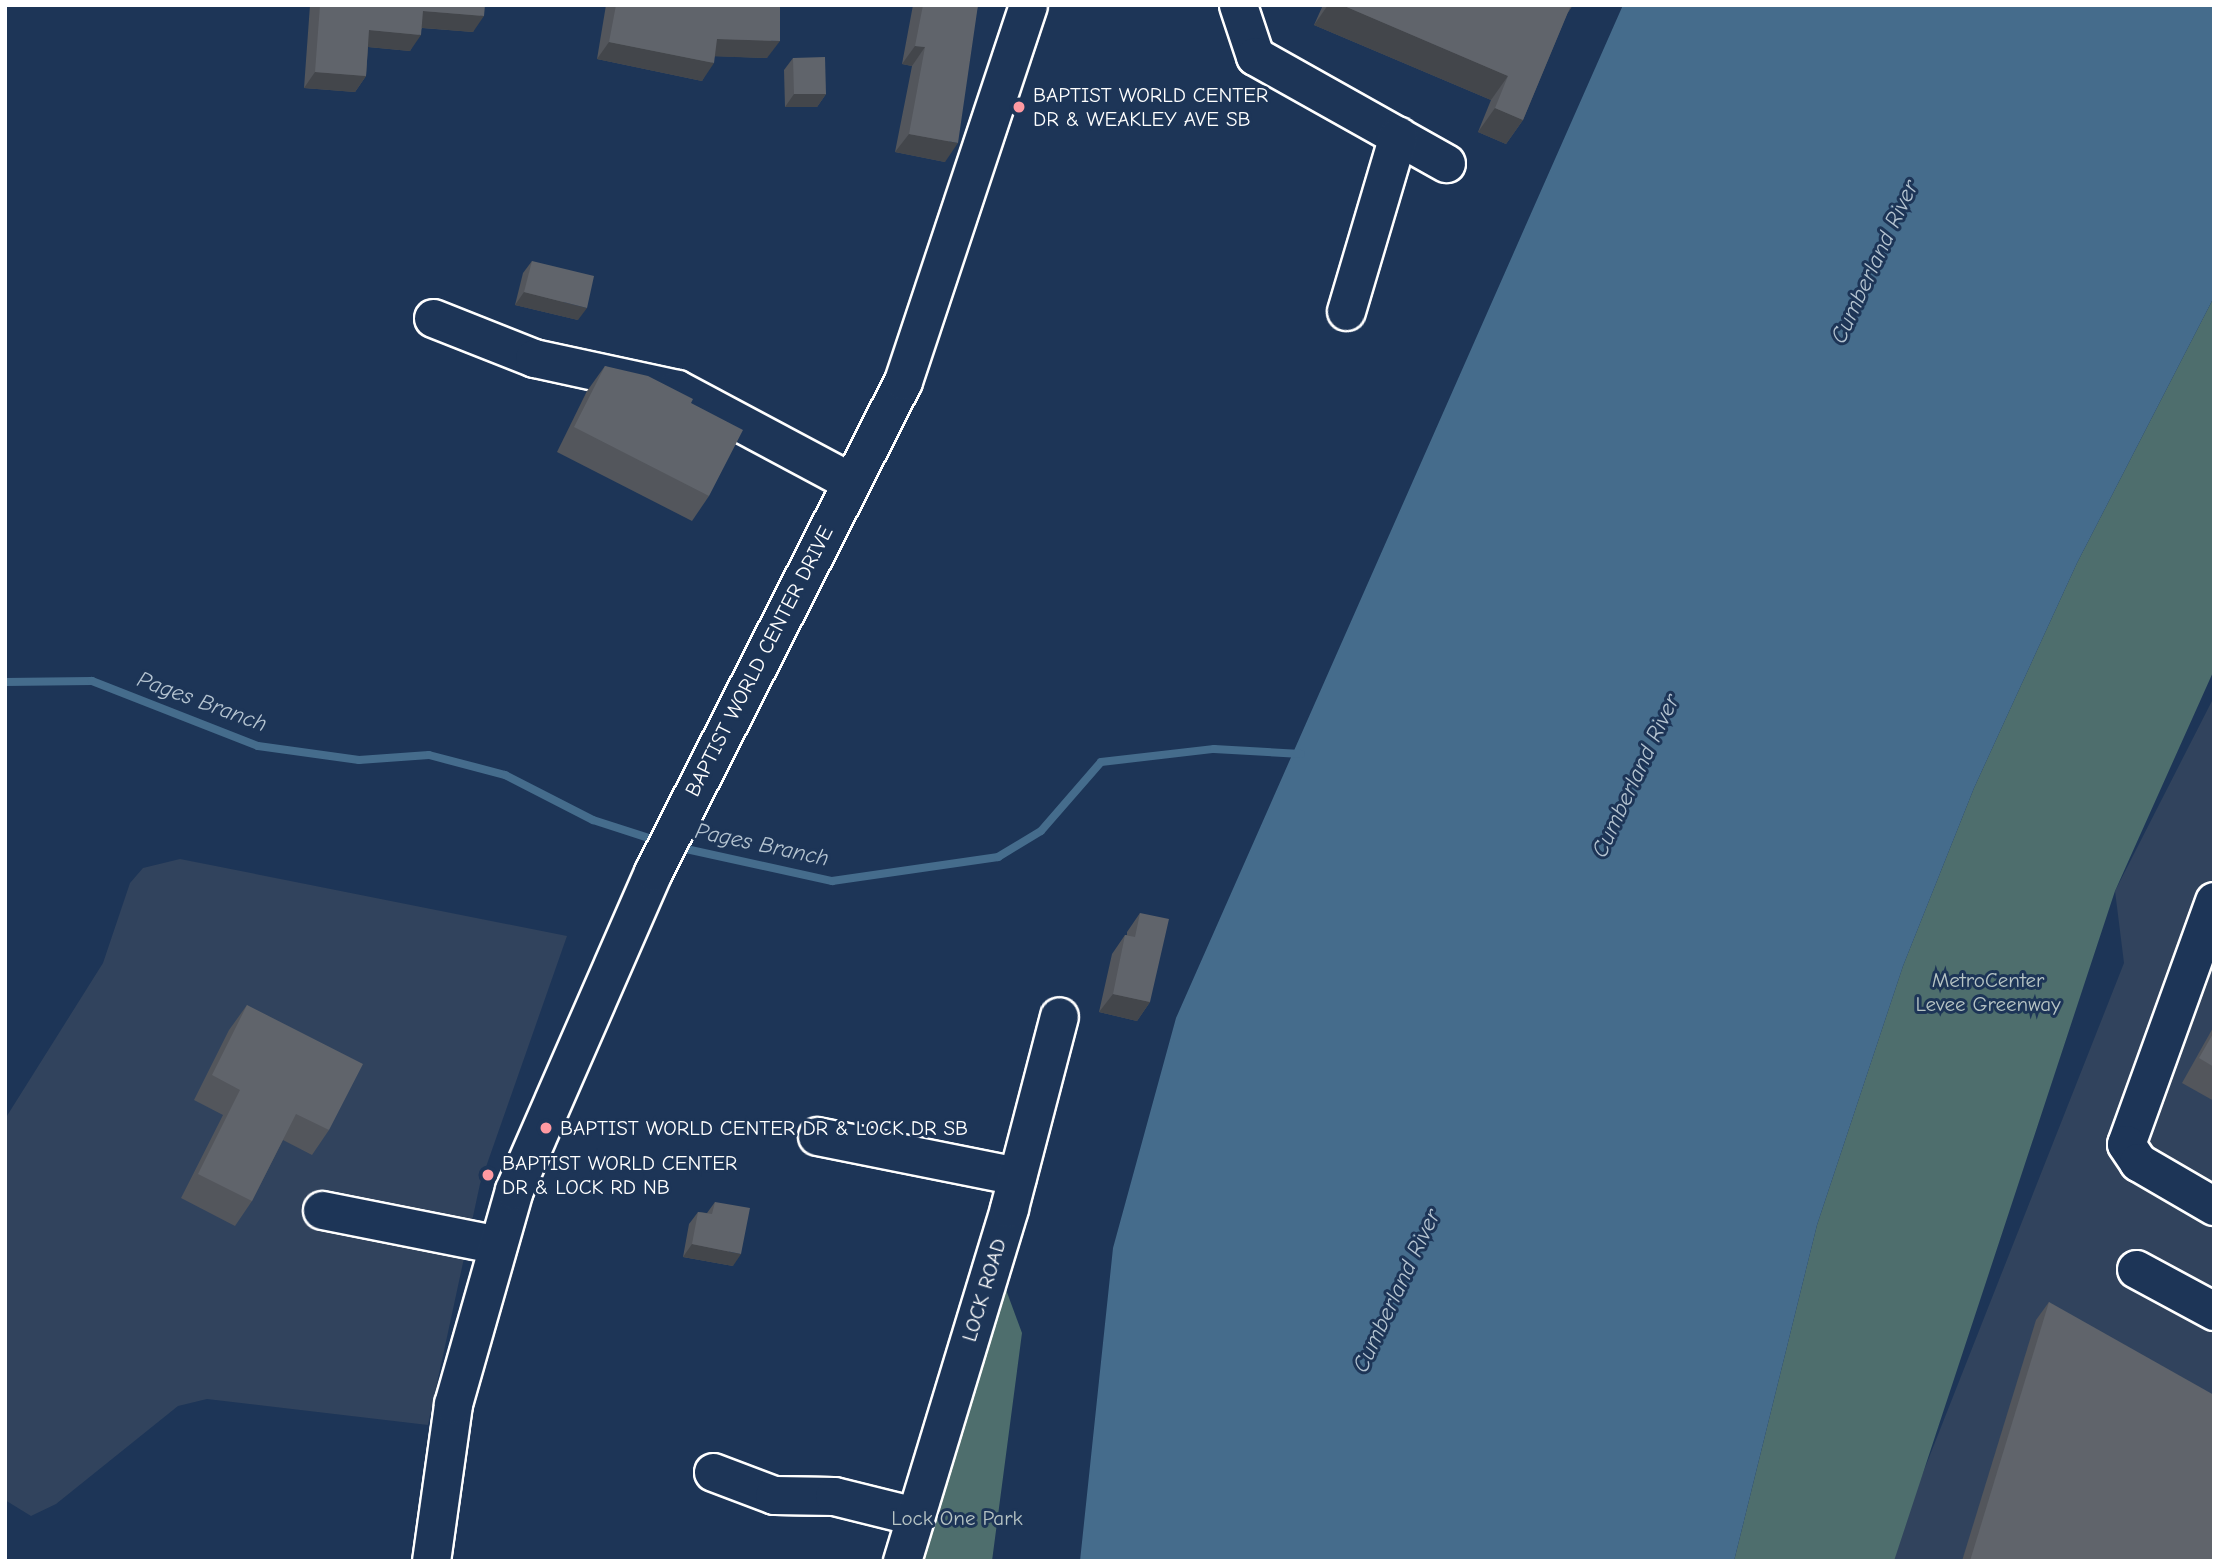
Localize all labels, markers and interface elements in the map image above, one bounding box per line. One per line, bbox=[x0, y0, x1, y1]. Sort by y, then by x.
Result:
place label: BAPTIST WORLD CENTER DR & WEAKLEY AVE SB bbox=[1033, 82, 1268, 132]
marker: BAPTIST WORLD CENTER DR & WEAKLEY AVE SB bbox=[1011, 99, 1027, 115]
water label: Cumberland River bbox=[1825, 176, 1925, 348]
street label: BAPTIST WORLD CENTER DRIVE bbox=[680, 522, 838, 800]
water label: Pages Branch bbox=[133, 666, 271, 738]
water label: Cumberland River bbox=[1586, 690, 1686, 862]
water label: Pages Branch bbox=[693, 817, 831, 873]
park label: MetroCenter Levee Greenway bbox=[1915, 967, 2061, 1017]
place label: BAPTIST WORLD CENTER DR & LOCK DR SB bbox=[560, 1115, 968, 1141]
marker: BAPTIST WORLD CENTER DR & LOCK DR SB bbox=[538, 1120, 554, 1136]
place label: BAPTIST WORLD CENTER DR & LOCK RD NB bbox=[502, 1150, 737, 1200]
marker: BAPTIST WORLD CENTER DR & LOCK RD NB bbox=[480, 1167, 496, 1183]
water label: Cumberland River bbox=[1347, 1205, 1447, 1377]
street label: LOCK ROAD bbox=[956, 1235, 1012, 1345]
park label: Lock One Park bbox=[891, 1505, 1023, 1531]

